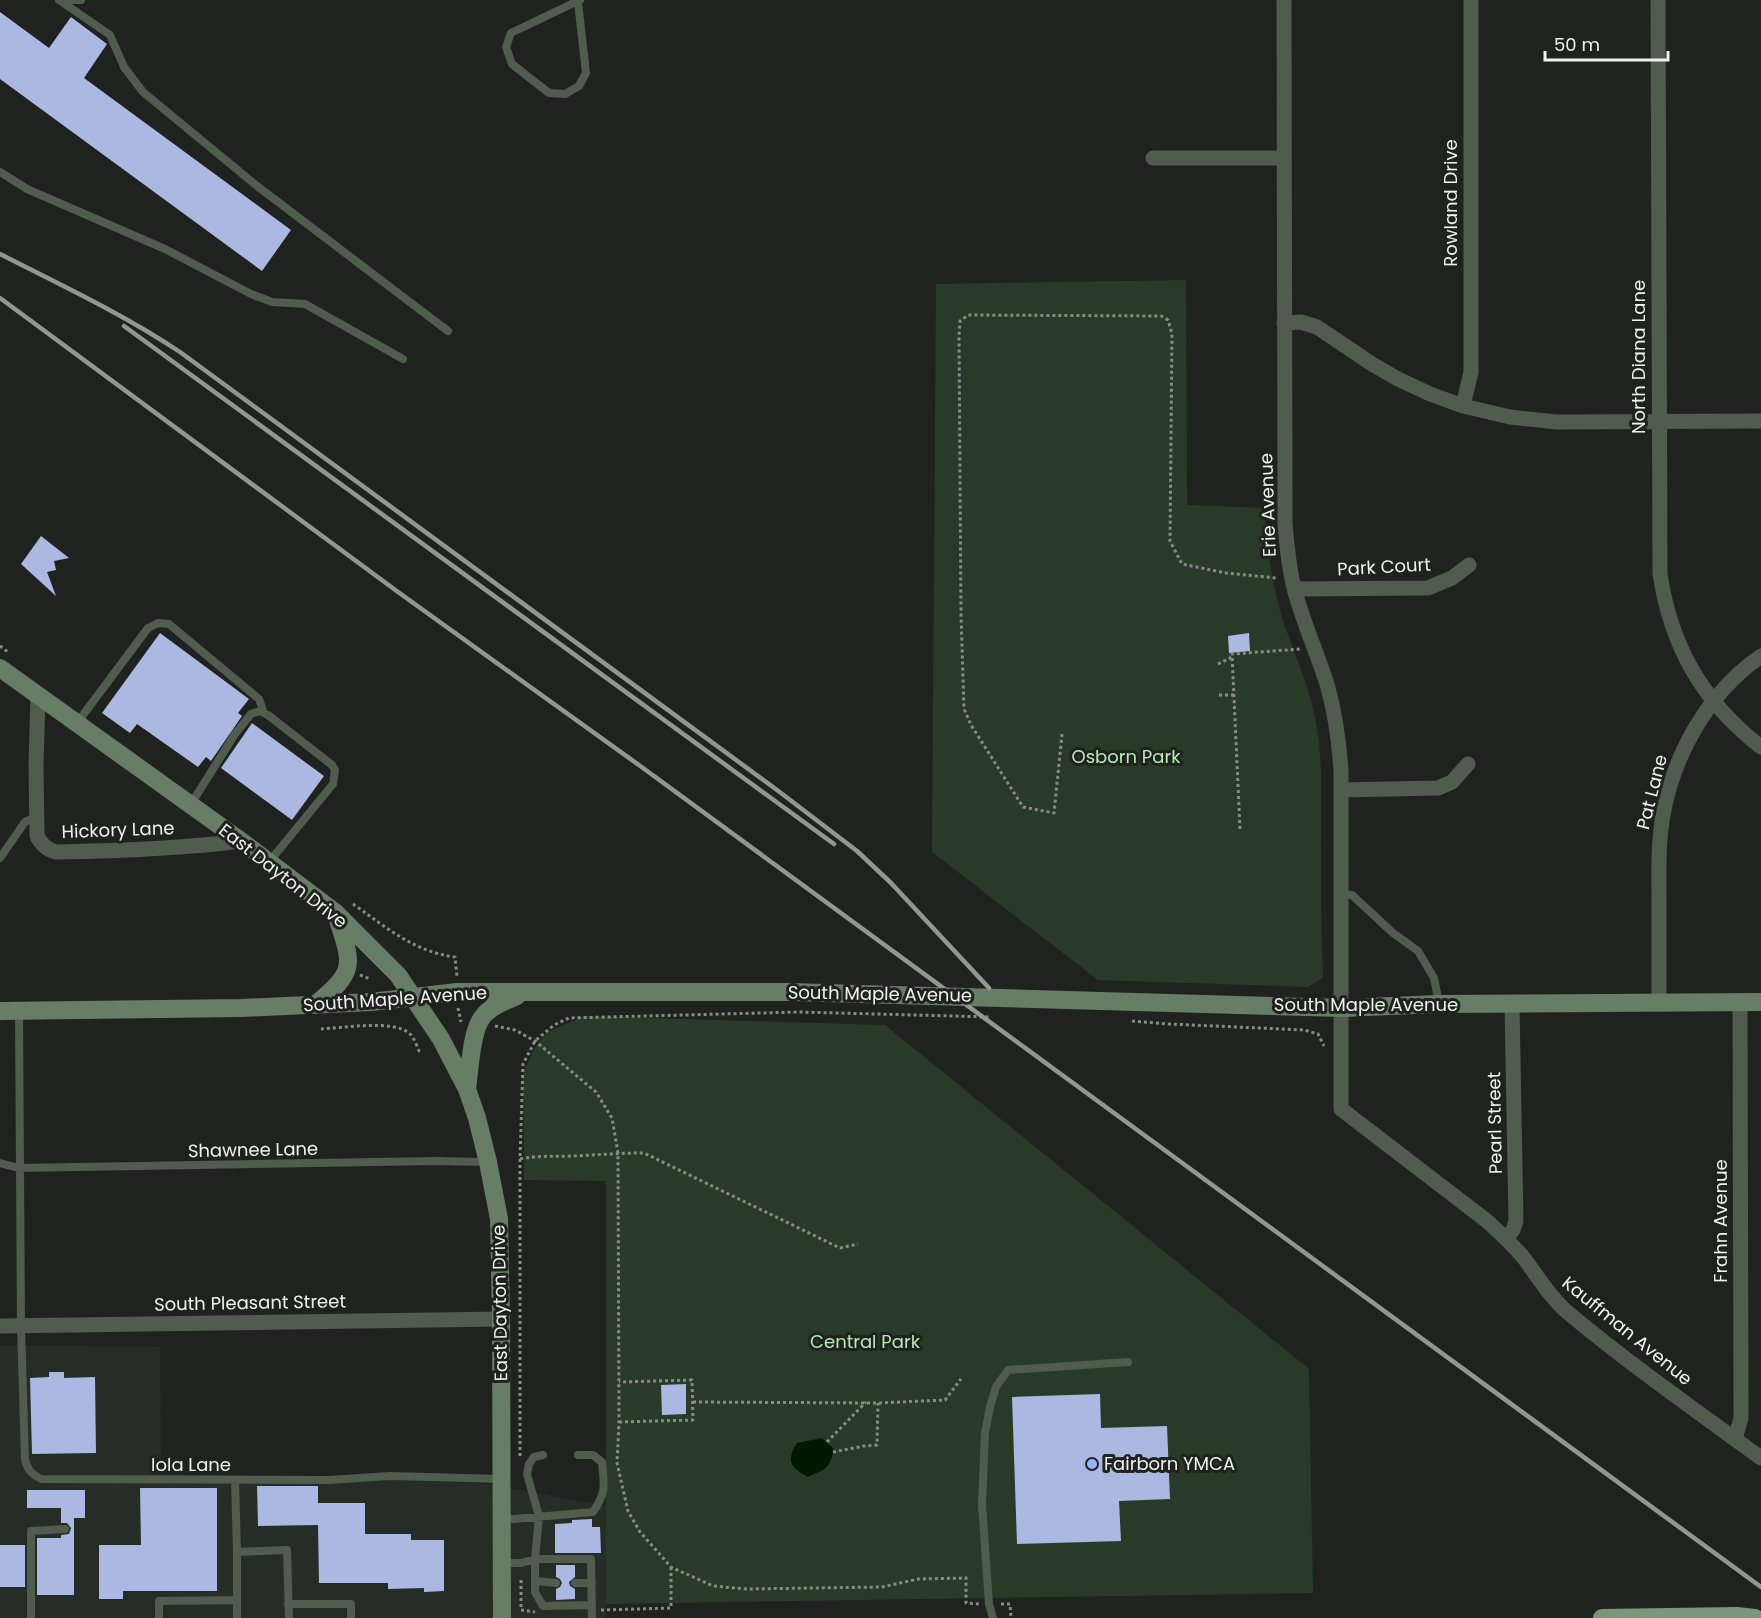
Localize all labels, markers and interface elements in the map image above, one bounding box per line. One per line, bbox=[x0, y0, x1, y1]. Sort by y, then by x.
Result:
scale bar bbox=[1545, 24, 1668, 62]
text: 50 m bbox=[1554, 32, 1600, 57]
street label: Rowland Drive bbox=[1438, 139, 1463, 267]
street label: North Diana Lane bbox=[1626, 280, 1651, 434]
street label: Erie Avenue bbox=[1253, 453, 1282, 557]
street label: Park Court bbox=[1337, 552, 1431, 581]
park label: Osborn Park bbox=[1072, 744, 1181, 769]
street label: Pat Lane bbox=[1630, 752, 1673, 832]
street label: Hickory Lane bbox=[61, 815, 175, 844]
street label: East Dayton Drive bbox=[214, 818, 353, 934]
street label: South Maple Avenue bbox=[788, 979, 972, 1008]
street label: South Maple Avenue bbox=[302, 980, 488, 1017]
street label: South Maple Avenue bbox=[1274, 992, 1458, 1017]
street label: Pearl Street bbox=[1481, 1072, 1508, 1174]
street label: Shawnee Lane bbox=[188, 1136, 318, 1163]
street label: Frahn Avenue bbox=[1708, 1159, 1733, 1283]
street label: East Dayton Drive bbox=[486, 1224, 513, 1382]
street label: Kauffman Avenue bbox=[1557, 1270, 1698, 1391]
street label: South Pleasant Street bbox=[154, 1288, 346, 1317]
park label: Central Park bbox=[810, 1329, 921, 1354]
place label: Fairborn YMCA bbox=[1104, 1451, 1235, 1476]
street label: Iola Lane bbox=[151, 1452, 231, 1477]
marker: Fairborn YMCA bbox=[1085, 1457, 1099, 1471]

